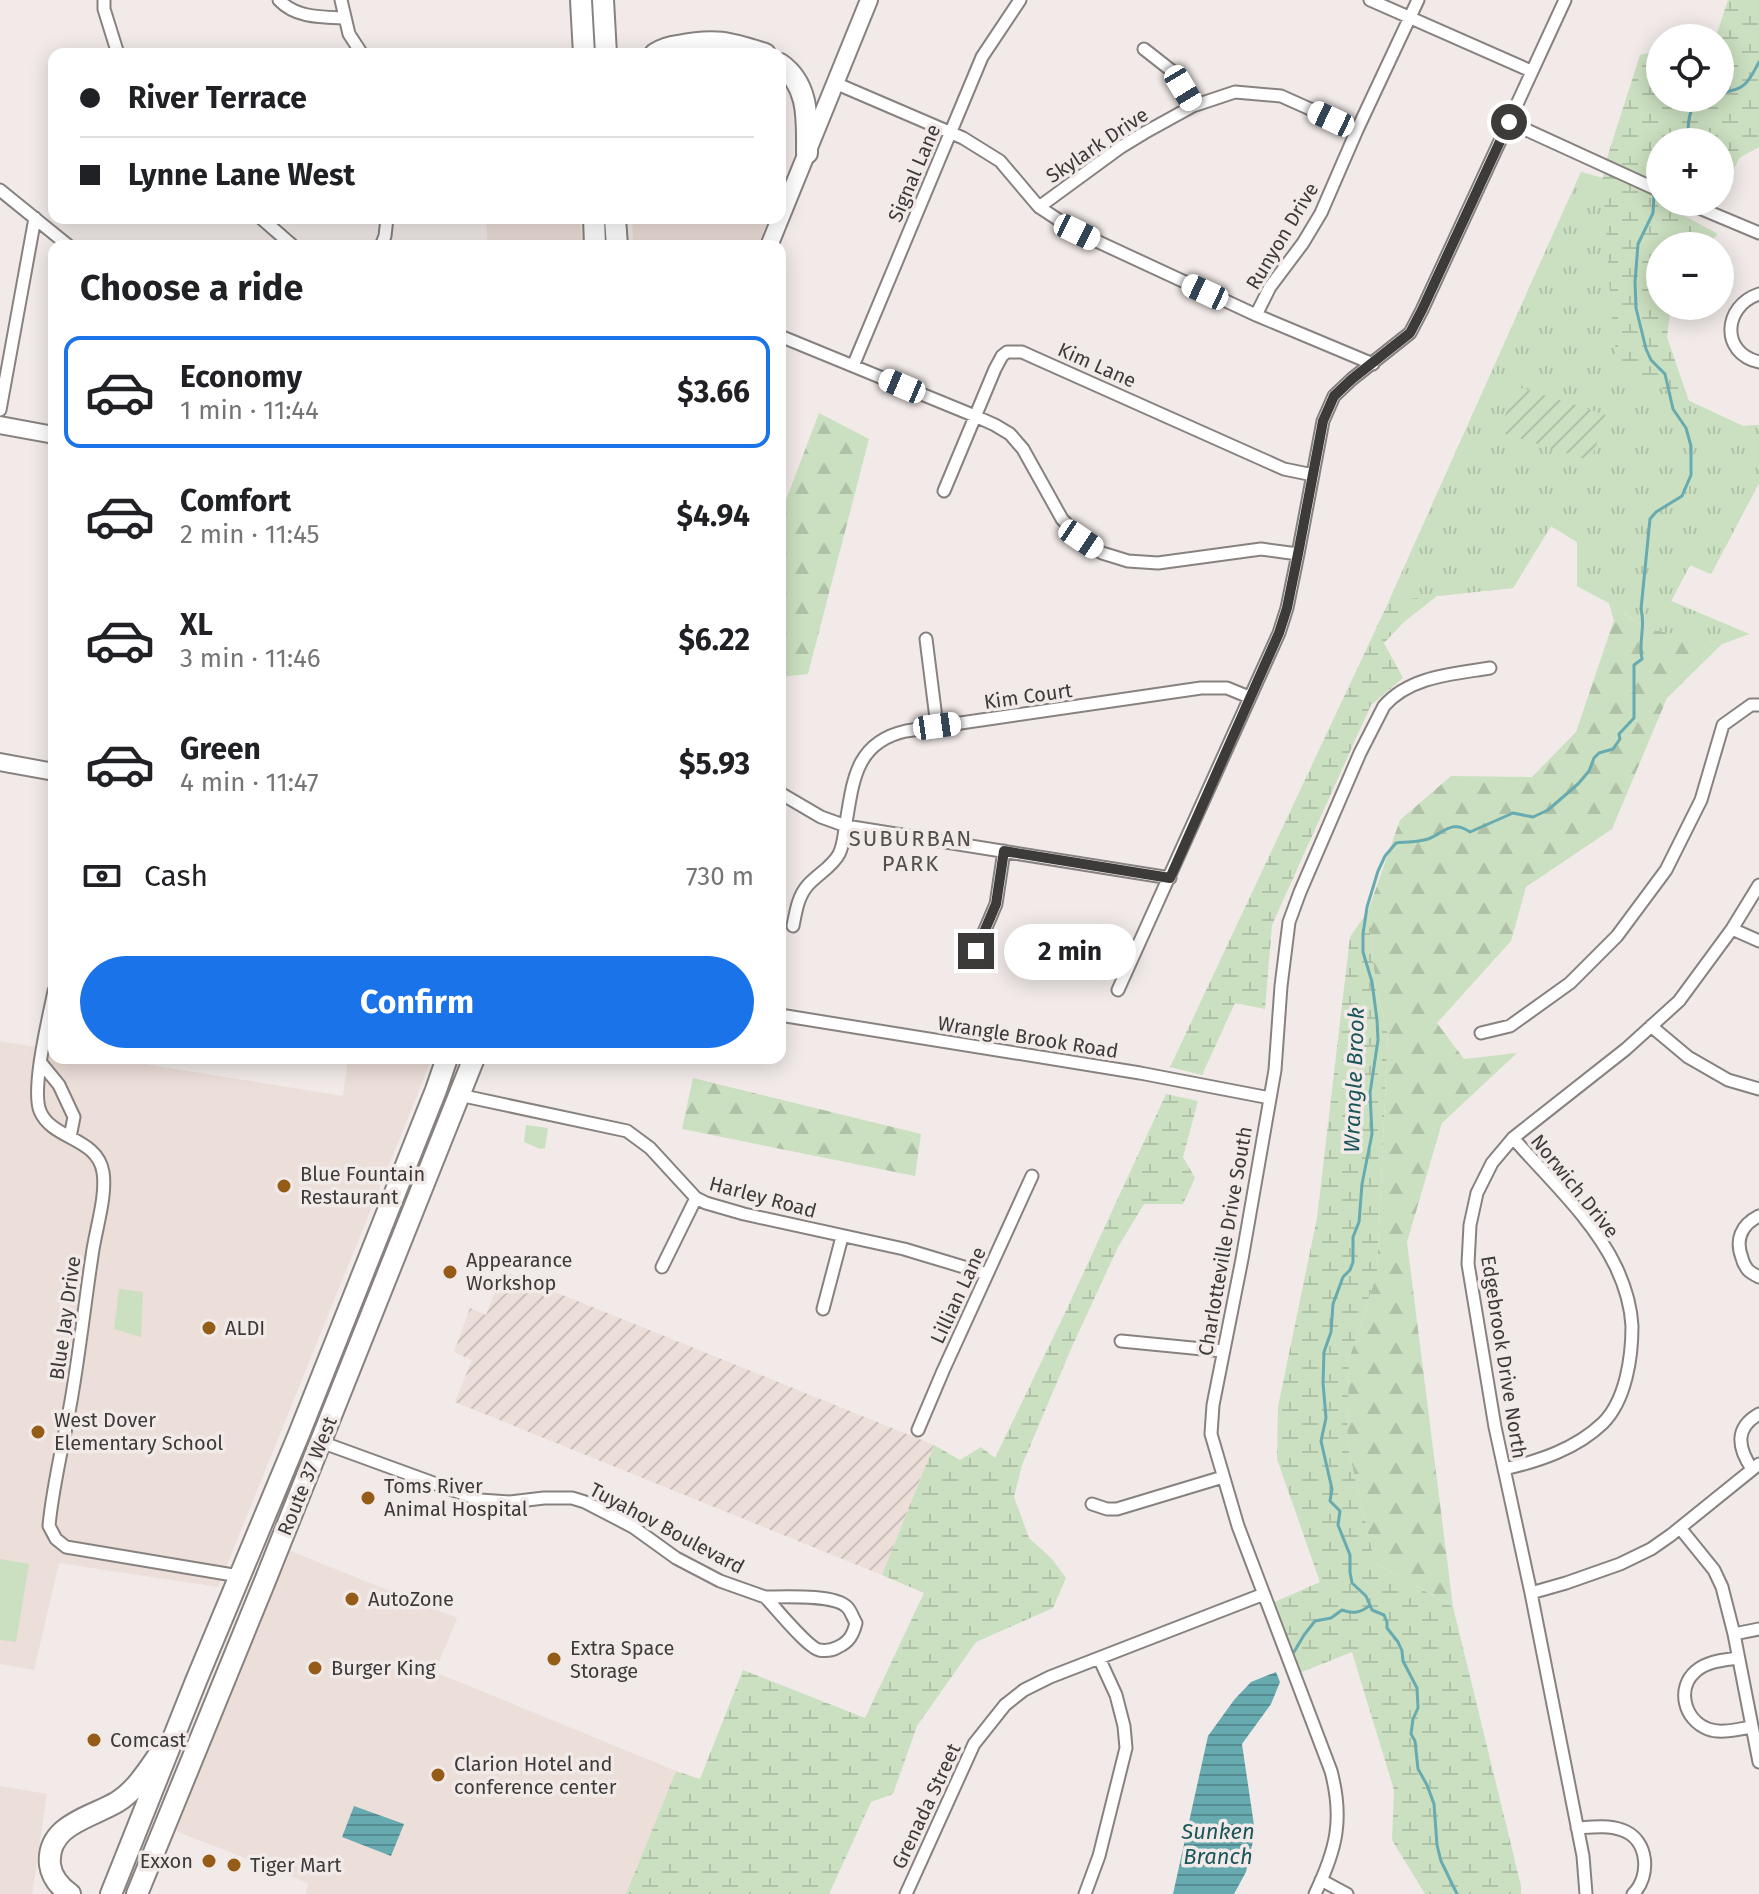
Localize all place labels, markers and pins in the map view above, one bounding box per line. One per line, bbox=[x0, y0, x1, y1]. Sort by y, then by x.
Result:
place label: Blue Fountain Restaurant bbox=[300, 1162, 425, 1209]
marker: Blue Fountain Restaurant bbox=[275, 1177, 293, 1195]
place label: Appearance Workshop bbox=[466, 1248, 572, 1295]
marker: Appearance Workshop bbox=[441, 1263, 459, 1281]
place label: ALDI bbox=[225, 1316, 265, 1340]
marker: ALDI bbox=[200, 1319, 218, 1337]
place label: West Dover Elementary School bbox=[54, 1408, 223, 1455]
marker: West Dover Elementary School bbox=[29, 1423, 47, 1441]
place label: Toms River Animal Hospital bbox=[384, 1474, 528, 1521]
marker: Toms River Animal Hospital bbox=[359, 1489, 377, 1507]
place label: AutoZone bbox=[368, 1587, 454, 1611]
marker: AutoZone bbox=[343, 1590, 361, 1608]
place label: Extra Space Storage bbox=[570, 1636, 674, 1683]
marker: Extra Space Storage bbox=[545, 1650, 563, 1668]
place label: Burger King bbox=[331, 1656, 436, 1680]
marker: Burger King bbox=[306, 1659, 324, 1677]
place label: Comcast bbox=[110, 1728, 187, 1752]
marker: Comcast bbox=[85, 1731, 103, 1749]
place label: Clarion Hotel and conference center bbox=[454, 1752, 617, 1799]
marker: Clarion Hotel and conference center bbox=[429, 1766, 447, 1784]
place label: Exxon bbox=[140, 1849, 193, 1873]
marker: Exxon bbox=[200, 1852, 218, 1870]
place label: Tiger Mart bbox=[250, 1853, 342, 1877]
marker: Tiger Mart bbox=[225, 1856, 243, 1874]

